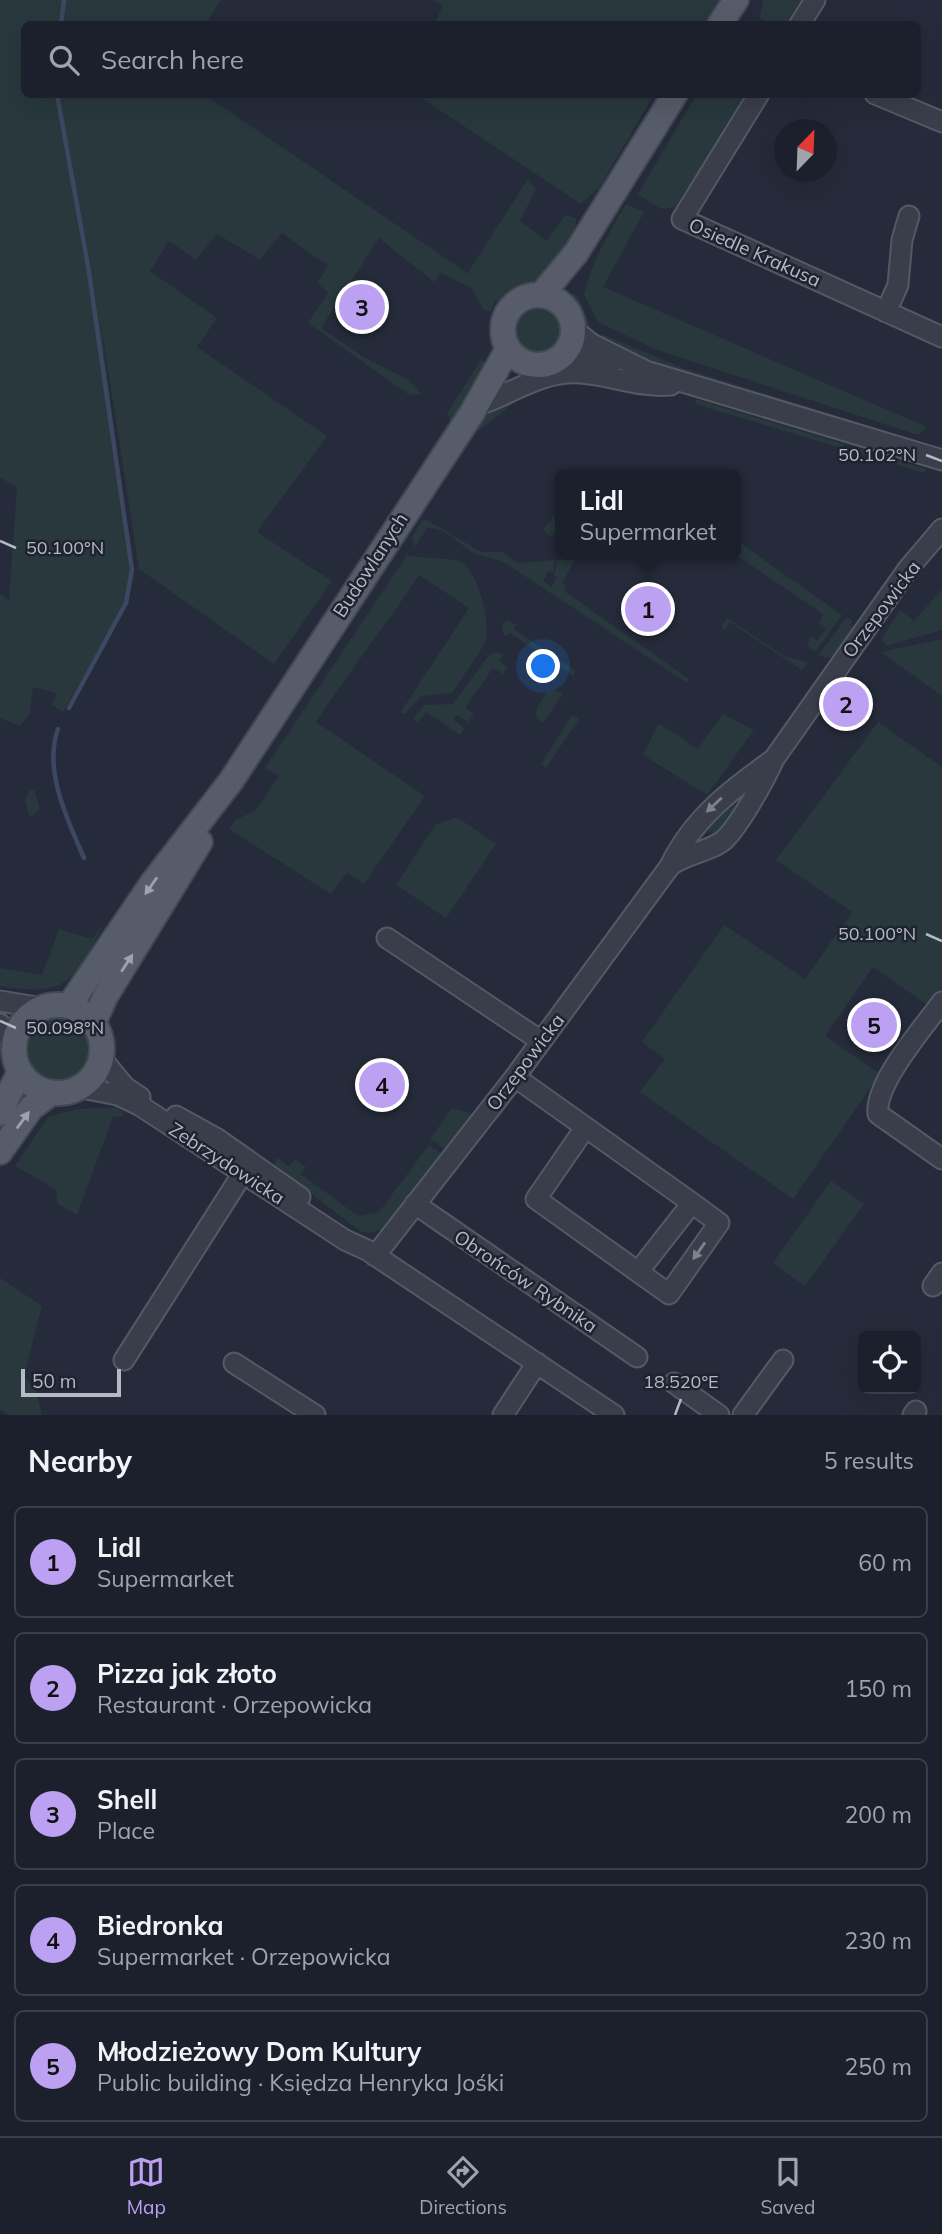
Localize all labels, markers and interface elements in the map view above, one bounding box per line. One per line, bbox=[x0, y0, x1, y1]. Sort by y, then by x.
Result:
search box bbox=[21, 21, 921, 98]
icon: search bbox=[45, 41, 83, 79]
text: Search here bbox=[101, 43, 244, 76]
north arrow bbox=[774, 119, 837, 182]
street label: Osiedle Krakusa bbox=[685, 212, 825, 292]
pin: 3 bbox=[339, 281, 385, 333]
text: 50.102°N bbox=[838, 443, 916, 466]
popup bbox=[555, 469, 741, 560]
text: Lidl bbox=[580, 484, 624, 517]
street label: Budowlanych bbox=[327, 508, 413, 622]
text: Supermarket bbox=[580, 517, 716, 546]
text: 50.100°N bbox=[26, 536, 104, 559]
street label: Orzepowicka bbox=[837, 556, 925, 662]
pin: 1 bbox=[625, 583, 671, 635]
your location bbox=[526, 649, 560, 683]
pin: 2 bbox=[823, 678, 869, 730]
one-way arrow bbox=[705, 797, 723, 813]
one-way arrow bbox=[144, 877, 158, 895]
text: 50.100°N bbox=[838, 922, 916, 945]
one-way arrow bbox=[121, 954, 134, 973]
pin: 5 bbox=[851, 999, 897, 1051]
street label: Orzepowicka bbox=[481, 1009, 569, 1115]
text: 50.098°N bbox=[26, 1016, 104, 1039]
pin: 4 bbox=[359, 1059, 405, 1111]
one-way arrow bbox=[16, 1111, 30, 1129]
street label: Zebrzydowicka bbox=[165, 1117, 289, 1209]
street label: Obrońców Rybnika bbox=[450, 1224, 602, 1338]
one-way arrow bbox=[693, 1242, 706, 1261]
map controls bbox=[858, 1331, 921, 1394]
button: locate bbox=[858, 1331, 921, 1394]
scale bar bbox=[21, 1366, 121, 1398]
text: 50 m bbox=[32, 1369, 76, 1393]
text: 18.520°E bbox=[643, 1370, 719, 1393]
text: Nearby bbox=[28, 1442, 132, 1480]
text: 5 results bbox=[824, 1446, 914, 1475]
text: Lidl bbox=[97, 1531, 141, 1564]
text: 1 bbox=[46, 1548, 60, 1577]
text: 60 m bbox=[858, 1548, 912, 1577]
text: Supermarket bbox=[97, 1564, 234, 1593]
text: Pizza jak złoto bbox=[97, 1657, 277, 1690]
text: 2 bbox=[46, 1674, 60, 1703]
text: 150 m bbox=[844, 1674, 912, 1703]
text: Restaurant · Orzepowicka bbox=[97, 1690, 372, 1719]
text: Shell bbox=[97, 1783, 157, 1816]
text: 3 bbox=[46, 1800, 60, 1829]
text: 200 m bbox=[844, 1800, 912, 1829]
text: Place bbox=[97, 1816, 155, 1845]
text: Biedronka bbox=[97, 1909, 224, 1942]
text: 4 bbox=[46, 1926, 60, 1955]
text: 230 m bbox=[844, 1926, 912, 1955]
text: Supermarket · Orzepowicka bbox=[97, 1942, 391, 1971]
text: Młodzieżowy Dom Kultury bbox=[97, 2035, 421, 2068]
text: 5 bbox=[46, 2052, 60, 2081]
text: 250 m bbox=[844, 2052, 912, 2081]
text: Public building · Księdza Henryka Jośki bbox=[97, 2068, 504, 2097]
tab: Map bbox=[127, 2153, 166, 2219]
tab: Directions bbox=[419, 2153, 507, 2219]
tab: Saved bbox=[760, 2153, 815, 2219]

